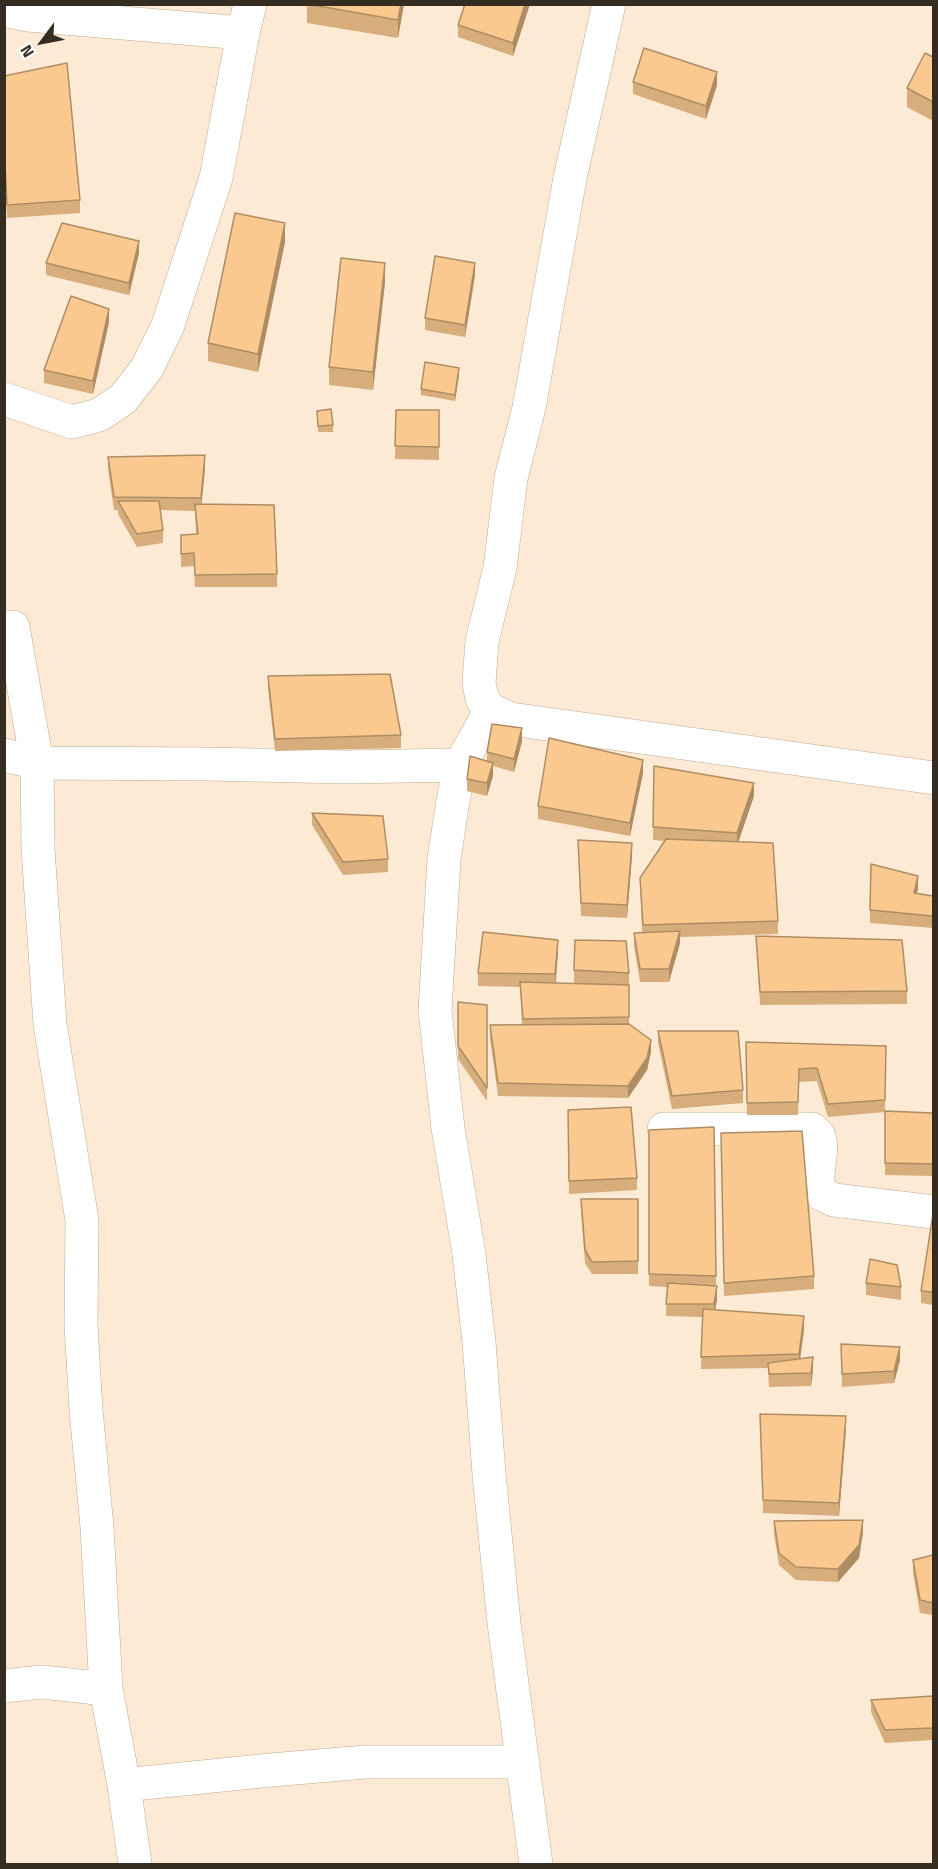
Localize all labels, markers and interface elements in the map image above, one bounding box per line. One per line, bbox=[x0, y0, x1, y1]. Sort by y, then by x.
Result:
north arrow bbox=[12, 12, 72, 72]
text: N bbox=[14, 40, 40, 63]

